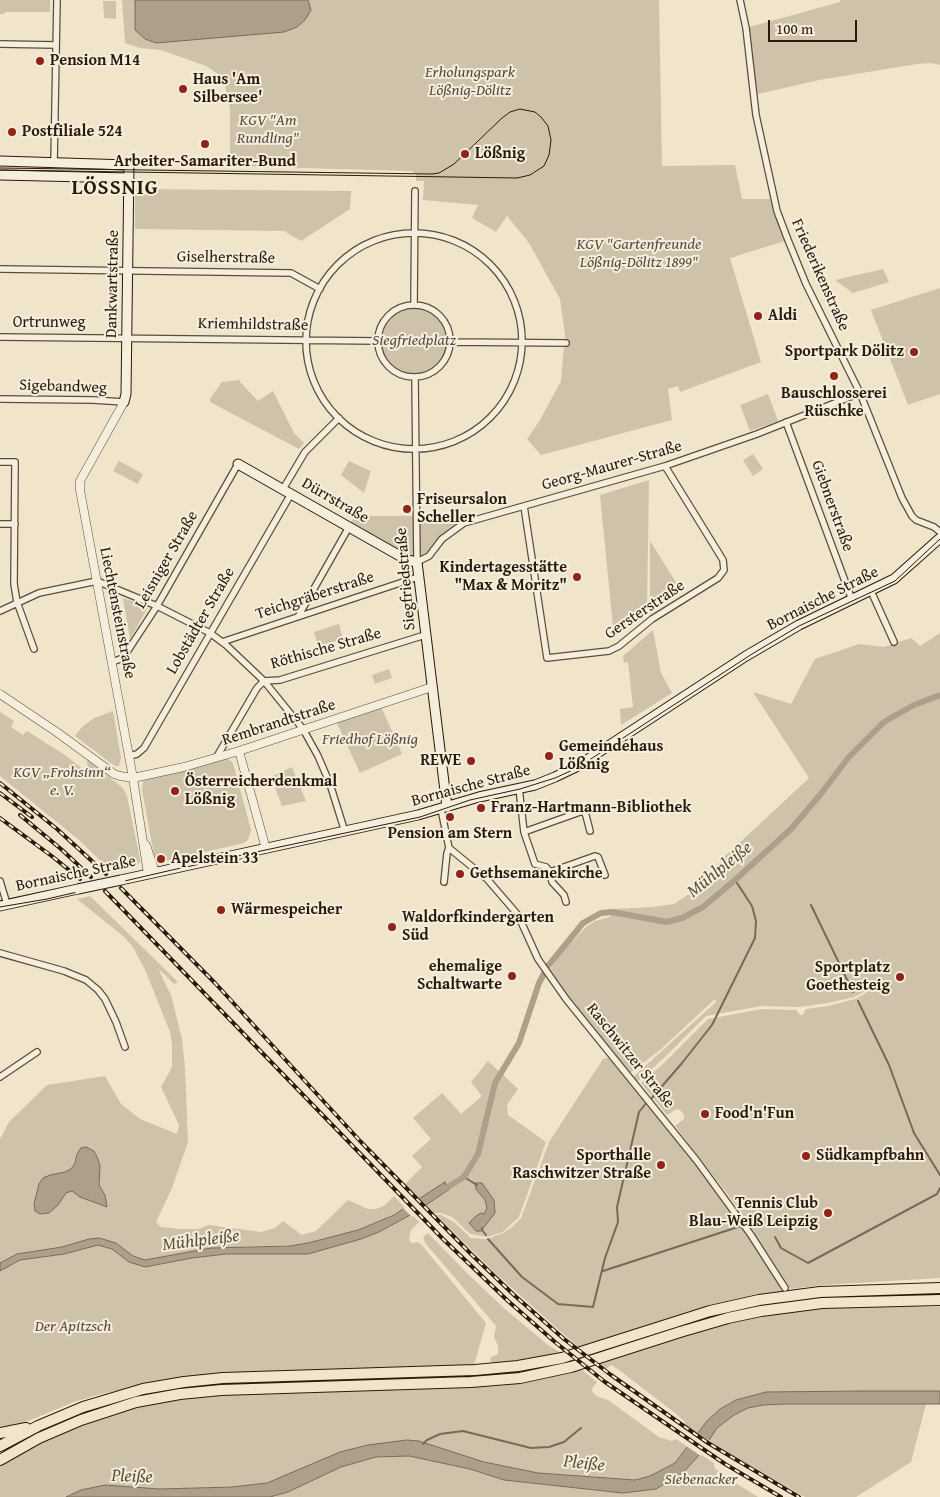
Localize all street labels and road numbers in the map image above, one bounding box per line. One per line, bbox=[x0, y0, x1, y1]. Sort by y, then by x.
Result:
street label: Friederikenstraße bbox=[787, 216, 853, 334]
street label: Dankwartstraße bbox=[102, 230, 124, 338]
street label: Giselherstraße bbox=[177, 248, 275, 268]
street label: Ortrunweg bbox=[13, 313, 85, 333]
street label: Kriemhildstraße bbox=[198, 314, 308, 336]
street label: Sigebandweg bbox=[19, 376, 107, 398]
street label: Georg-Maurer-Straße bbox=[540, 437, 684, 495]
street label: Giebnerstraße bbox=[807, 458, 857, 554]
street label: Dürrstraße bbox=[298, 474, 372, 528]
street label: Leisniger Straße bbox=[131, 508, 203, 612]
street label: Siegfriedstraße bbox=[392, 527, 420, 631]
street label: Liechtensteinstraße bbox=[95, 546, 139, 680]
street label: Bornaische Straße bbox=[764, 563, 882, 635]
street label: Lobstädter Straße bbox=[163, 564, 239, 678]
street label: Teichgräberstraße bbox=[253, 568, 377, 624]
street label: Gersterstraße bbox=[601, 576, 689, 644]
street label: Röthische Straße bbox=[269, 624, 383, 674]
street label: Rembrandtstraße bbox=[220, 696, 338, 750]
street label: Bornaische Straße bbox=[409, 761, 533, 811]
street label: Bornaische Straße bbox=[14, 852, 138, 896]
street label: Raschwitzer Straße bbox=[582, 1000, 678, 1112]

